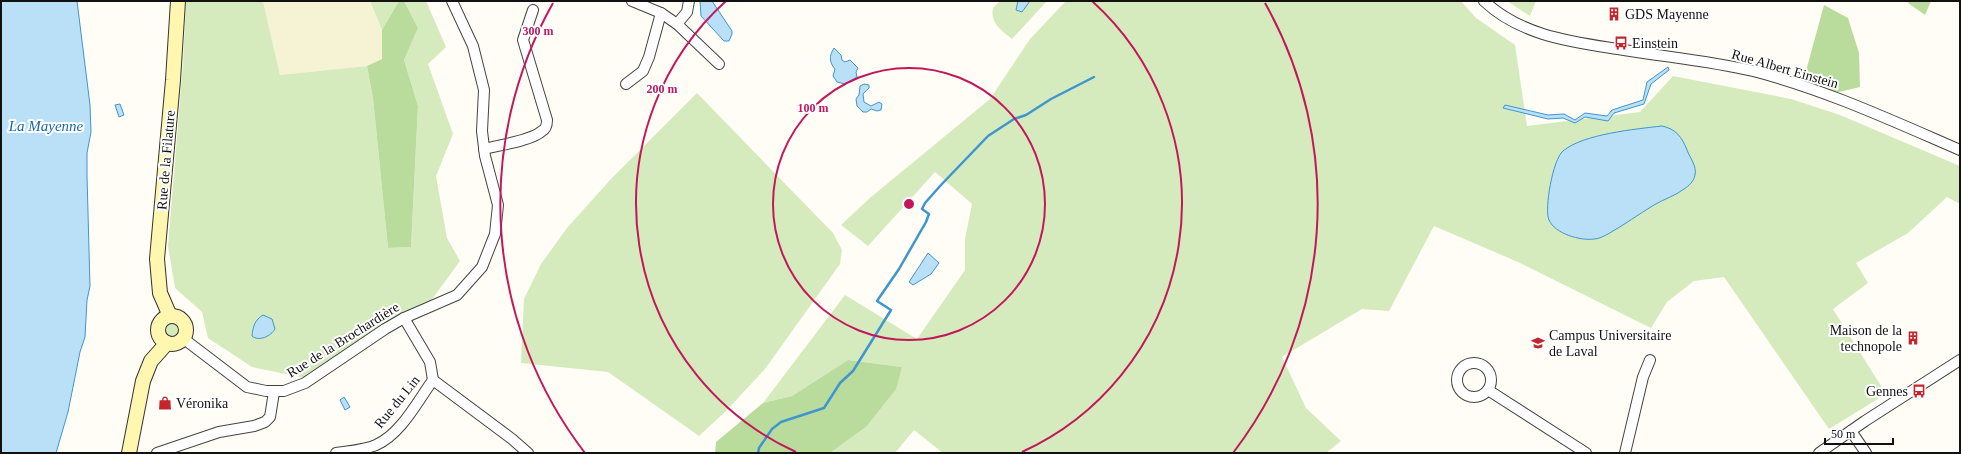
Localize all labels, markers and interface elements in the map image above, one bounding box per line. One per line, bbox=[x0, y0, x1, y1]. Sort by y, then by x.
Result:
building icon: GDS Mayenne bbox=[1606, 6, 1622, 22]
place label: GDS Mayenne bbox=[1625, 7, 1709, 22]
text: 300 m bbox=[523, 24, 554, 38]
bus stop icon: Einstein bbox=[1613, 35, 1629, 51]
place label: Einstein bbox=[1632, 36, 1678, 51]
street label: Rue Albert Einstein bbox=[1730, 47, 1840, 91]
text: 200 m bbox=[647, 82, 678, 96]
text: 100 m bbox=[798, 101, 829, 115]
street label: Rue de la Filature bbox=[154, 110, 178, 210]
water label: La Mayenne bbox=[8, 118, 84, 134]
centre of rings bbox=[902, 197, 916, 211]
street label: Rue de la Brochardière bbox=[284, 299, 402, 381]
place label: Maison de la technopole bbox=[1830, 323, 1903, 354]
place label: Campus Universitaire de Laval bbox=[1549, 328, 1671, 359]
building icon: Maison de la technopole bbox=[1905, 330, 1921, 346]
school or university icon: Campus Universitaire de Laval bbox=[1530, 335, 1546, 351]
street label: Rue du Lin bbox=[371, 373, 423, 431]
bus stop icon: Gennes bbox=[1911, 383, 1927, 399]
place label: Gennes bbox=[1866, 384, 1908, 399]
shop icon: Véronika bbox=[157, 395, 173, 411]
place label: Véronika bbox=[176, 396, 229, 411]
scale bar bbox=[1825, 420, 1893, 446]
text: 50 m bbox=[1831, 427, 1856, 441]

